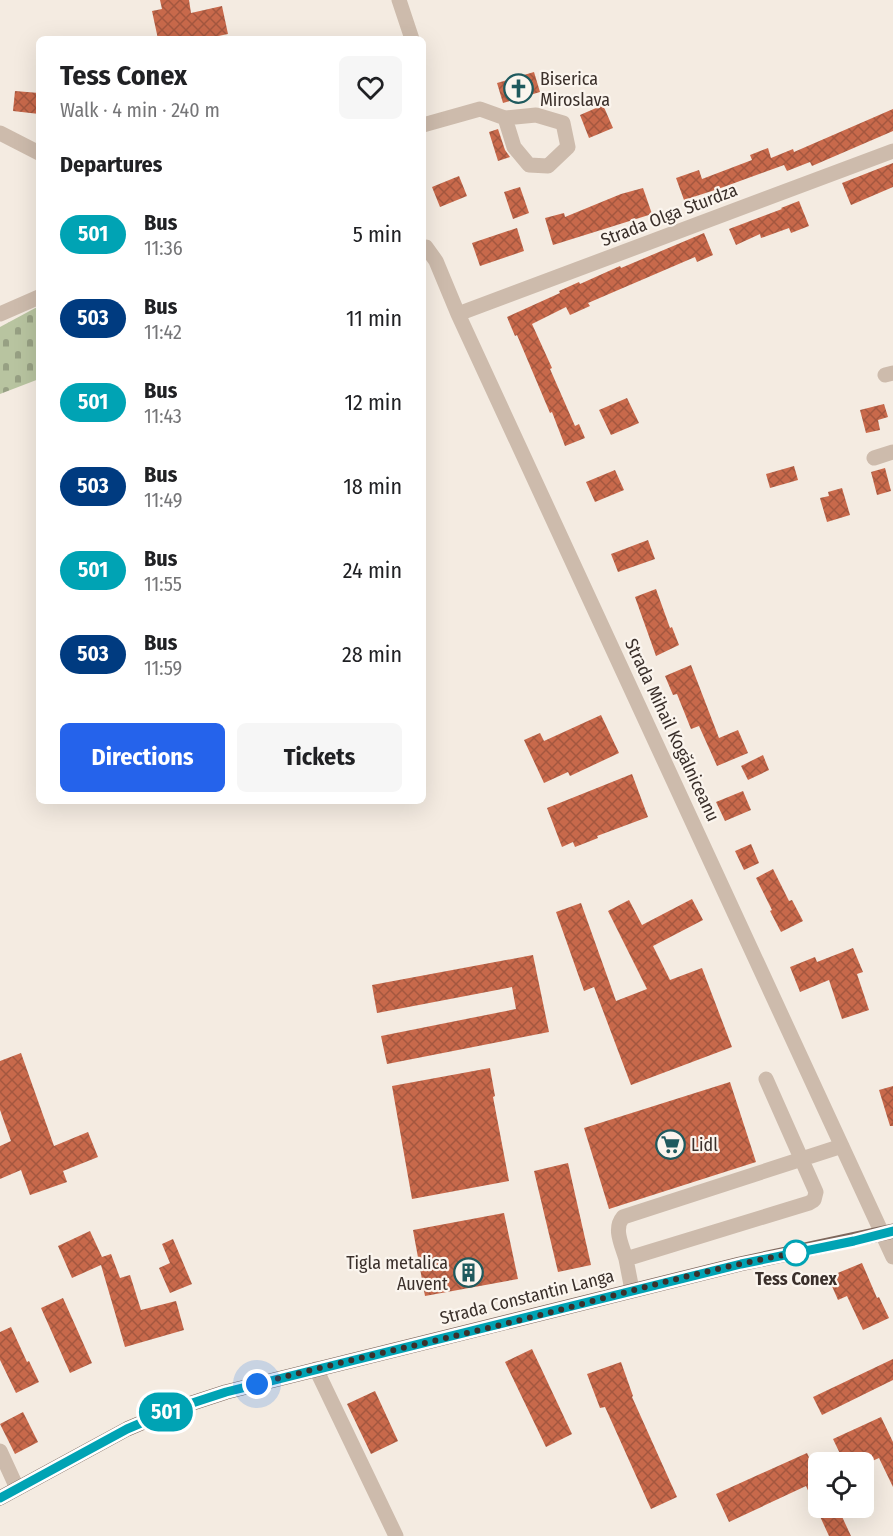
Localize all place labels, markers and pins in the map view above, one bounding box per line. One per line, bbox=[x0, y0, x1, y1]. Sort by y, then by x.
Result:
place label: Biserica Miroslava bbox=[540, 68, 610, 111]
church icon: Biserica Miroslava bbox=[503, 73, 535, 105]
supermarket icon: Lidl bbox=[654, 1129, 686, 1161]
place label: Lidl bbox=[691, 1134, 718, 1156]
marker: Tess Conex bbox=[783, 1240, 809, 1266]
place label: Tigla metalica Auvent bbox=[346, 1252, 448, 1295]
building icon: Tigla metalica Auvent bbox=[453, 1257, 485, 1289]
place label: Tess Conex bbox=[755, 1268, 837, 1290]

